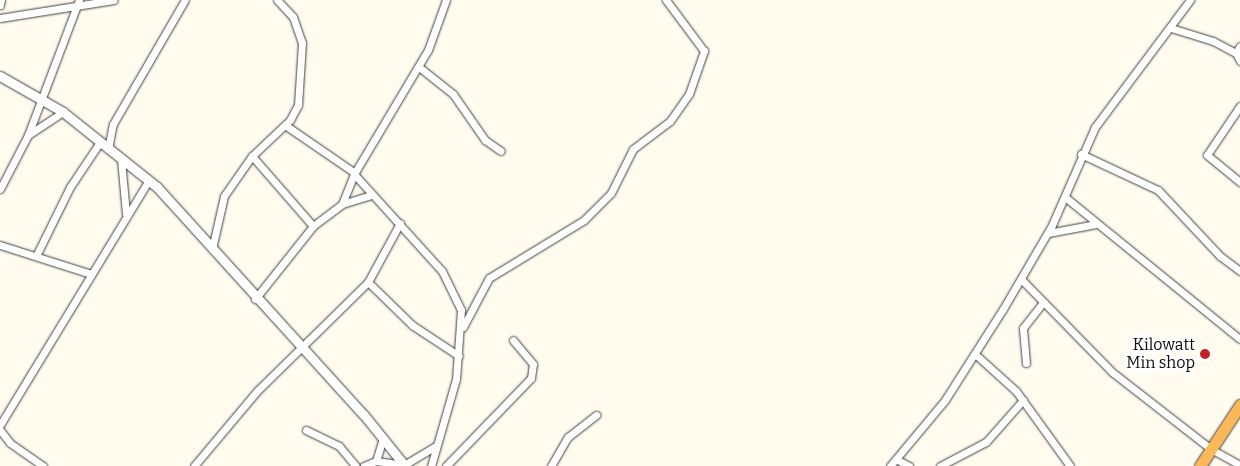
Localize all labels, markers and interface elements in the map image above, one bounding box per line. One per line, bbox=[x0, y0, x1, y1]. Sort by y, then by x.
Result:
place label: Kilowatt Min shop bbox=[1126, 335, 1195, 373]
marker: Kilowatt Min shop bbox=[1199, 348, 1211, 360]

